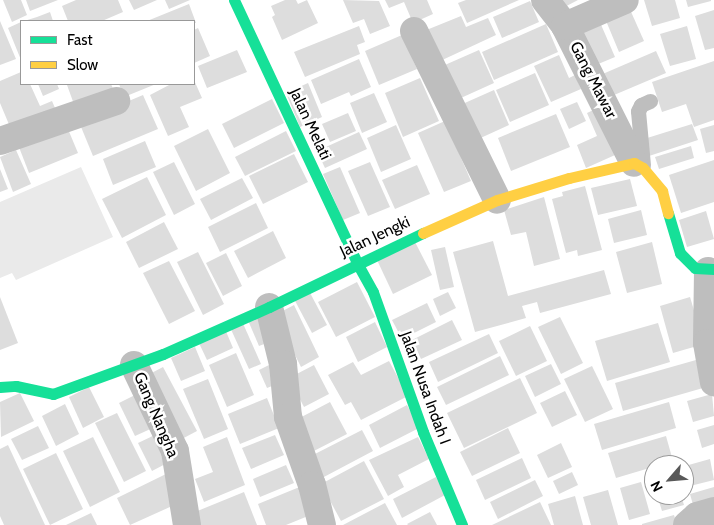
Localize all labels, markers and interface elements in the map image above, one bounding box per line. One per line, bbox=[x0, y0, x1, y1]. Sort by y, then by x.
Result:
legend bbox=[20, 20, 195, 85]
text: Fast bbox=[67, 31, 92, 49]
street label: Gang Mawar bbox=[565, 38, 621, 122]
text: Slow bbox=[67, 56, 98, 74]
street label: Jalan Melati bbox=[285, 85, 335, 163]
street label: Jalan Jengki bbox=[337, 212, 413, 262]
street label: Jalan Nusa Indah I bbox=[396, 329, 454, 447]
street label: Gang Nangha bbox=[129, 369, 183, 461]
north arrow bbox=[644, 455, 694, 505]
text: N bbox=[646, 478, 667, 495]

